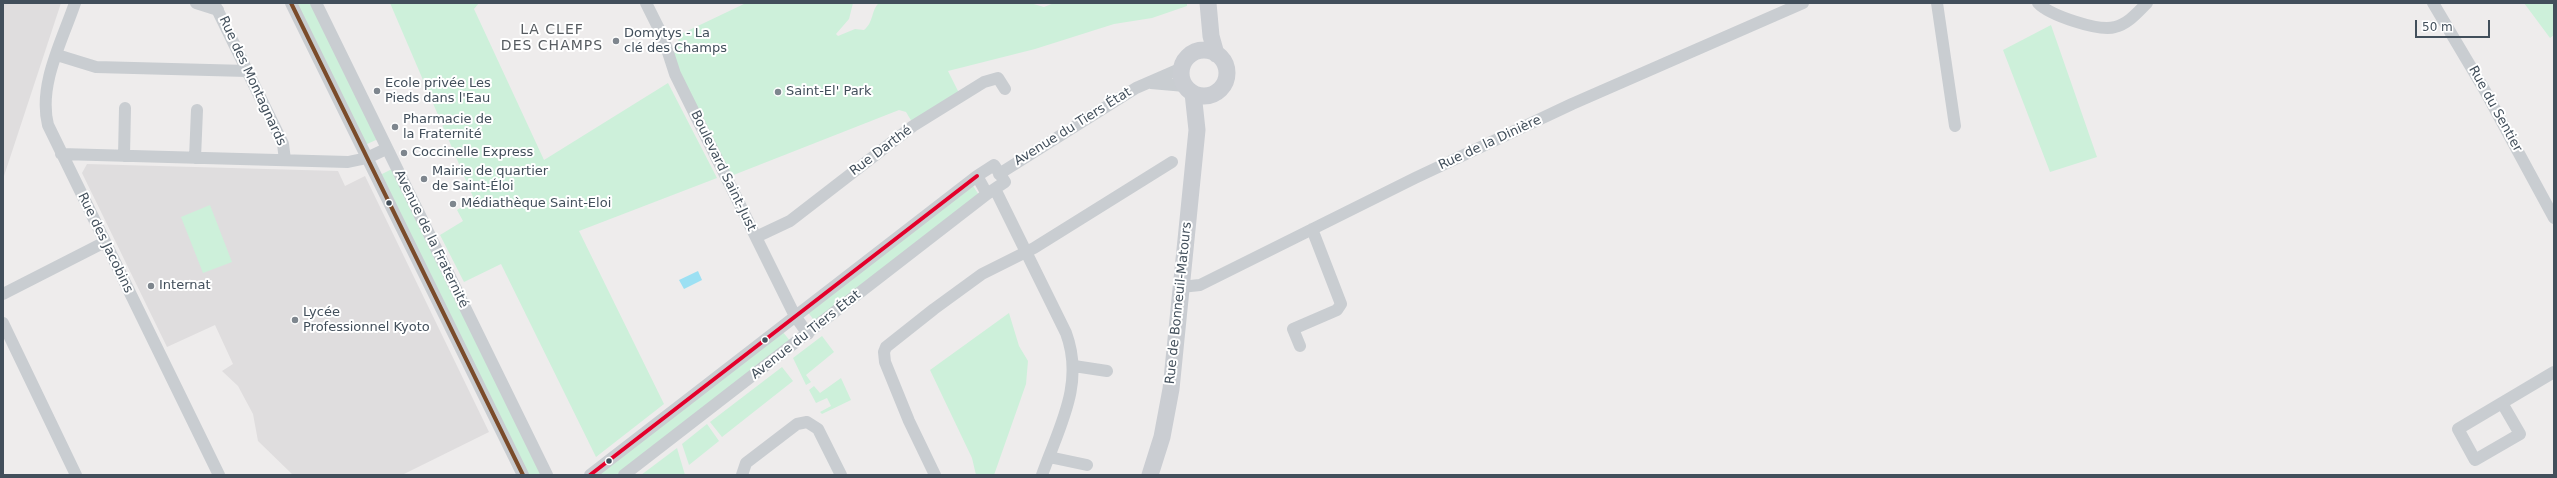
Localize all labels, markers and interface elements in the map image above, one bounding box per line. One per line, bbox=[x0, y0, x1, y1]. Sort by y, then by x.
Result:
scale bar bbox=[2417, 12, 2492, 38]
street label: Rue des Montagnards bbox=[215, 14, 289, 148]
text: 50 m bbox=[2422, 20, 2453, 34]
district label: LA CLEF DES CHAMPS bbox=[501, 22, 603, 54]
place label: Domytys - La clé des Champs bbox=[624, 26, 727, 57]
marker: Domytys - La clé des Champs bbox=[611, 36, 621, 46]
street label: Rue du Sentier bbox=[2465, 63, 2525, 155]
place label: Ecole privée Les Pieds dans l'Eau bbox=[385, 76, 491, 107]
place label: Saint-El' Park bbox=[786, 84, 871, 100]
street label: Avenue du Tiers État bbox=[1012, 85, 1134, 169]
marker: Ecole privée Les Pieds dans l'Eau bbox=[372, 86, 382, 96]
marker: Saint-El' Park bbox=[773, 87, 783, 97]
street label: Boulevard Saint-Just bbox=[687, 108, 759, 234]
place label: Pharmacie de la Fraternité bbox=[403, 112, 492, 143]
street label: Rue de la Dinière bbox=[1436, 112, 1544, 174]
marker: Pharmacie de la Fraternité bbox=[390, 122, 400, 132]
street label: Rue Darthé bbox=[847, 123, 915, 179]
place label: Coccinelle Express bbox=[412, 145, 533, 161]
marker: Coccinelle Express bbox=[399, 148, 409, 158]
place label: Mairie de quartier de Saint-Éloi bbox=[432, 164, 548, 195]
street label: Avenue de la Fraternité bbox=[391, 167, 471, 311]
marker: Mairie de quartier de Saint-Éloi bbox=[419, 174, 429, 184]
street label: Rue des Jacobins bbox=[74, 190, 136, 296]
place label: Médiathèque Saint-Eloi bbox=[461, 196, 611, 212]
unlabelled marker bbox=[384, 198, 394, 208]
marker: Médiathèque Saint-Eloi bbox=[448, 199, 458, 209]
street label: Rue de Bonneuil-Matours bbox=[1163, 221, 1195, 385]
place label: Internat bbox=[159, 278, 211, 294]
marker: Internat bbox=[146, 281, 156, 291]
street label: Avenue du Tiers État bbox=[748, 287, 864, 383]
place label: Lycée Professionnel Kyoto bbox=[303, 305, 430, 336]
marker: Lycée Professionnel Kyoto bbox=[290, 315, 300, 325]
unlabelled marker bbox=[760, 335, 770, 345]
unlabelled marker bbox=[604, 456, 614, 466]

